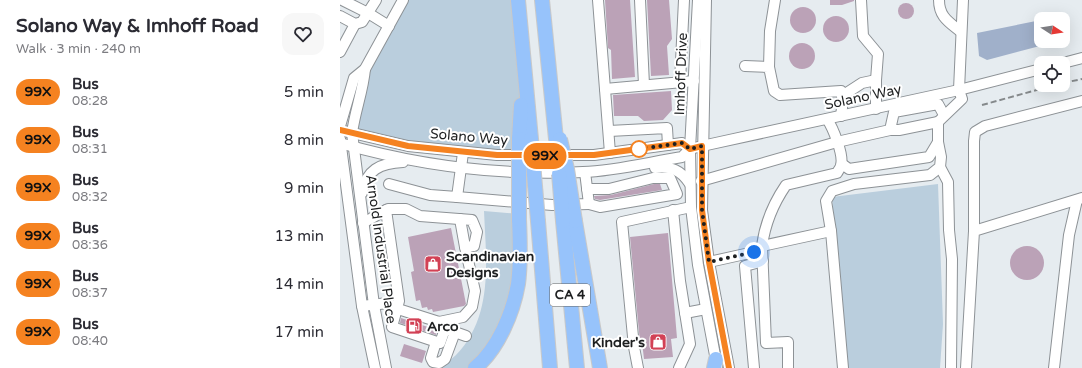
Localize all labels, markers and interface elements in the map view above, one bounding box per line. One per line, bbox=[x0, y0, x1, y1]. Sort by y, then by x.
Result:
north arrow bbox=[1034, 12, 1070, 48]
map controls bbox=[1034, 12, 1070, 92]
button: heart bbox=[282, 13, 324, 55]
text: Solano Way & Imhoff Road bbox=[16, 15, 259, 37]
street label: Imhoff Drive bbox=[671, 32, 691, 116]
text: Walk · 3 min · 240 m bbox=[16, 41, 141, 57]
button: locate bbox=[1034, 56, 1070, 92]
text: Bus bbox=[72, 75, 99, 93]
street label: Solano Way bbox=[823, 80, 903, 113]
text: 99X bbox=[25, 83, 51, 100]
text: 5 min bbox=[284, 83, 324, 101]
text: 08:28 bbox=[72, 93, 108, 109]
text: Bus bbox=[72, 123, 99, 141]
street label: Solano Way bbox=[429, 125, 509, 149]
text: 99X bbox=[25, 131, 51, 148]
text: 8 min bbox=[284, 131, 324, 149]
unlabelled marker bbox=[630, 140, 648, 158]
text: 08:31 bbox=[72, 141, 108, 157]
line badge: 99X bbox=[522, 143, 568, 169]
text: 99X bbox=[532, 147, 558, 164]
text: Bus bbox=[72, 171, 99, 189]
street label: Arnold Industrial Place bbox=[362, 173, 400, 325]
text: 99X bbox=[25, 179, 51, 196]
text: 9 min bbox=[284, 179, 324, 197]
text: 08:32 bbox=[72, 189, 108, 205]
text: Bus bbox=[72, 219, 99, 237]
text: 99X bbox=[25, 227, 51, 244]
text: 13 min bbox=[275, 227, 324, 245]
text: 08:36 bbox=[72, 237, 108, 253]
your location bbox=[744, 242, 764, 262]
place label: Scandinavian Designs bbox=[446, 248, 534, 281]
shop icon: Scandinavian Designs bbox=[423, 254, 443, 274]
text: Bus bbox=[72, 267, 99, 285]
text: 99X bbox=[25, 275, 51, 292]
text: 14 min bbox=[275, 275, 324, 293]
road number: CA 4 bbox=[550, 284, 590, 306]
text: 08:37 bbox=[72, 285, 108, 301]
text: Bus bbox=[72, 315, 99, 333]
fuel station icon: Arco bbox=[404, 316, 424, 336]
place label: Arco bbox=[427, 318, 459, 335]
text: 99X bbox=[25, 323, 51, 340]
text: 17 min bbox=[275, 323, 324, 341]
shop icon: Kinder's bbox=[648, 332, 668, 352]
text: 08:40 bbox=[72, 333, 108, 349]
place label: Kinder's bbox=[592, 334, 645, 351]

